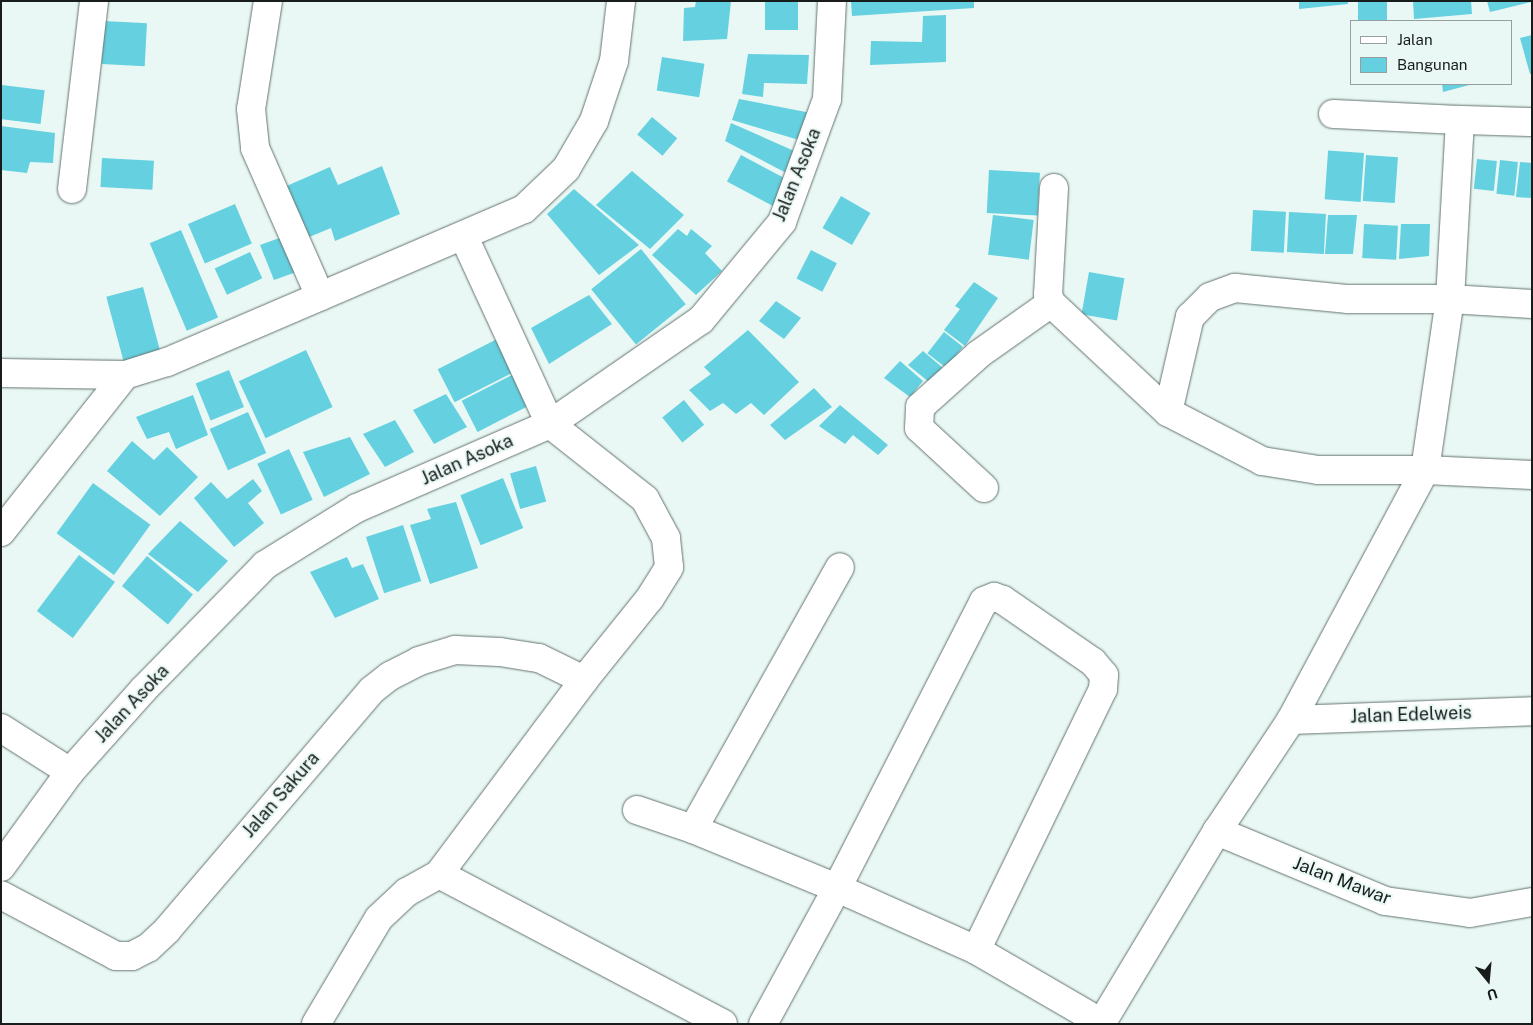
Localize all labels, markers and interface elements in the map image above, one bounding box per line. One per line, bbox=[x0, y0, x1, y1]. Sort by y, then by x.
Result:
legend bbox=[1350, 20, 1513, 85]
text: Jalan bbox=[1397, 31, 1433, 48]
text: Bangunan bbox=[1397, 56, 1468, 73]
street label: Jalan Asoka bbox=[769, 125, 825, 225]
street label: Jalan Asoka bbox=[418, 430, 516, 490]
street label: Jalan Asoka bbox=[90, 661, 174, 747]
street label: Jalan Edelweis bbox=[1350, 702, 1472, 728]
street label: Jalan Sakura bbox=[238, 748, 324, 842]
street label: Jalan Mawar bbox=[1290, 852, 1394, 910]
north arrow bbox=[1463, 955, 1513, 1005]
text: U bbox=[1485, 985, 1500, 1003]

